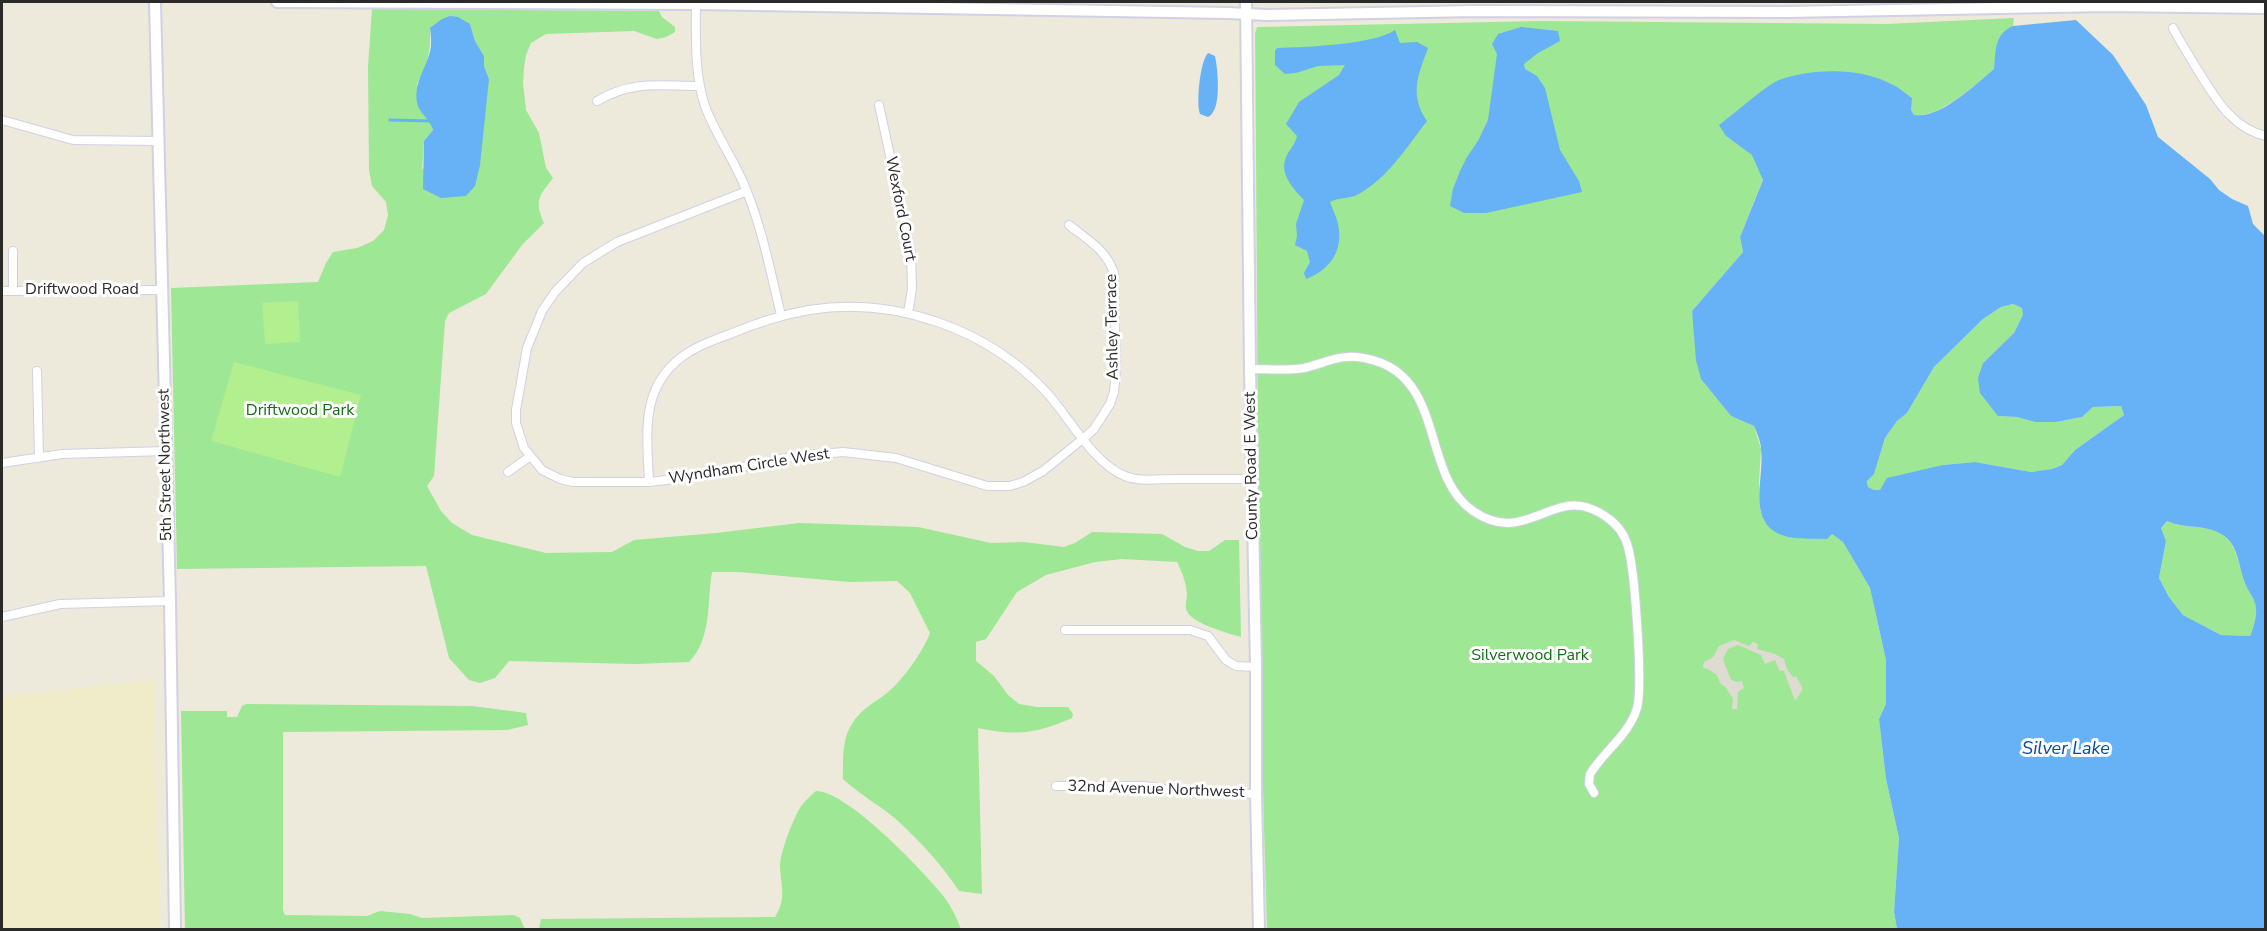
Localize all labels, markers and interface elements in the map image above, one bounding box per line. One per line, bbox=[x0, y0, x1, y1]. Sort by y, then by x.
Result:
street label: Wexford Court bbox=[880, 155, 920, 263]
street label: Ashley Terrace bbox=[1102, 274, 1124, 380]
street label: Driftwood Road bbox=[25, 280, 139, 300]
street label: 5th Street Northwest bbox=[155, 388, 177, 542]
street label: County Road E West bbox=[1241, 392, 1263, 540]
park label: Driftwood Park bbox=[246, 401, 354, 421]
street label: Wyndham Circle West bbox=[667, 445, 831, 489]
park label: Silverwood Park bbox=[1471, 646, 1589, 666]
water label: Silver Lake bbox=[2022, 739, 2110, 761]
street label: 32nd Avenue Northwest bbox=[1067, 777, 1245, 803]

